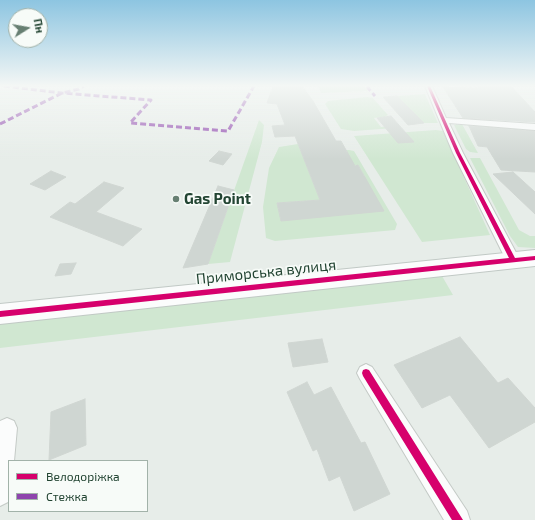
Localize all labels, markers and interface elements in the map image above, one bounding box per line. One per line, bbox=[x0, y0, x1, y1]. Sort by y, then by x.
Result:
north arrow bbox=[8, 8, 48, 48]
text: Пн bbox=[32, 18, 47, 34]
place label: Gas Point bbox=[184, 190, 251, 208]
marker: Gas Point bbox=[171, 194, 181, 204]
street label: Приморська вулиця bbox=[195, 256, 337, 288]
legend bbox=[8, 460, 148, 512]
text: Велодоріжка bbox=[46, 469, 120, 483]
text: Стежка bbox=[46, 489, 88, 503]

